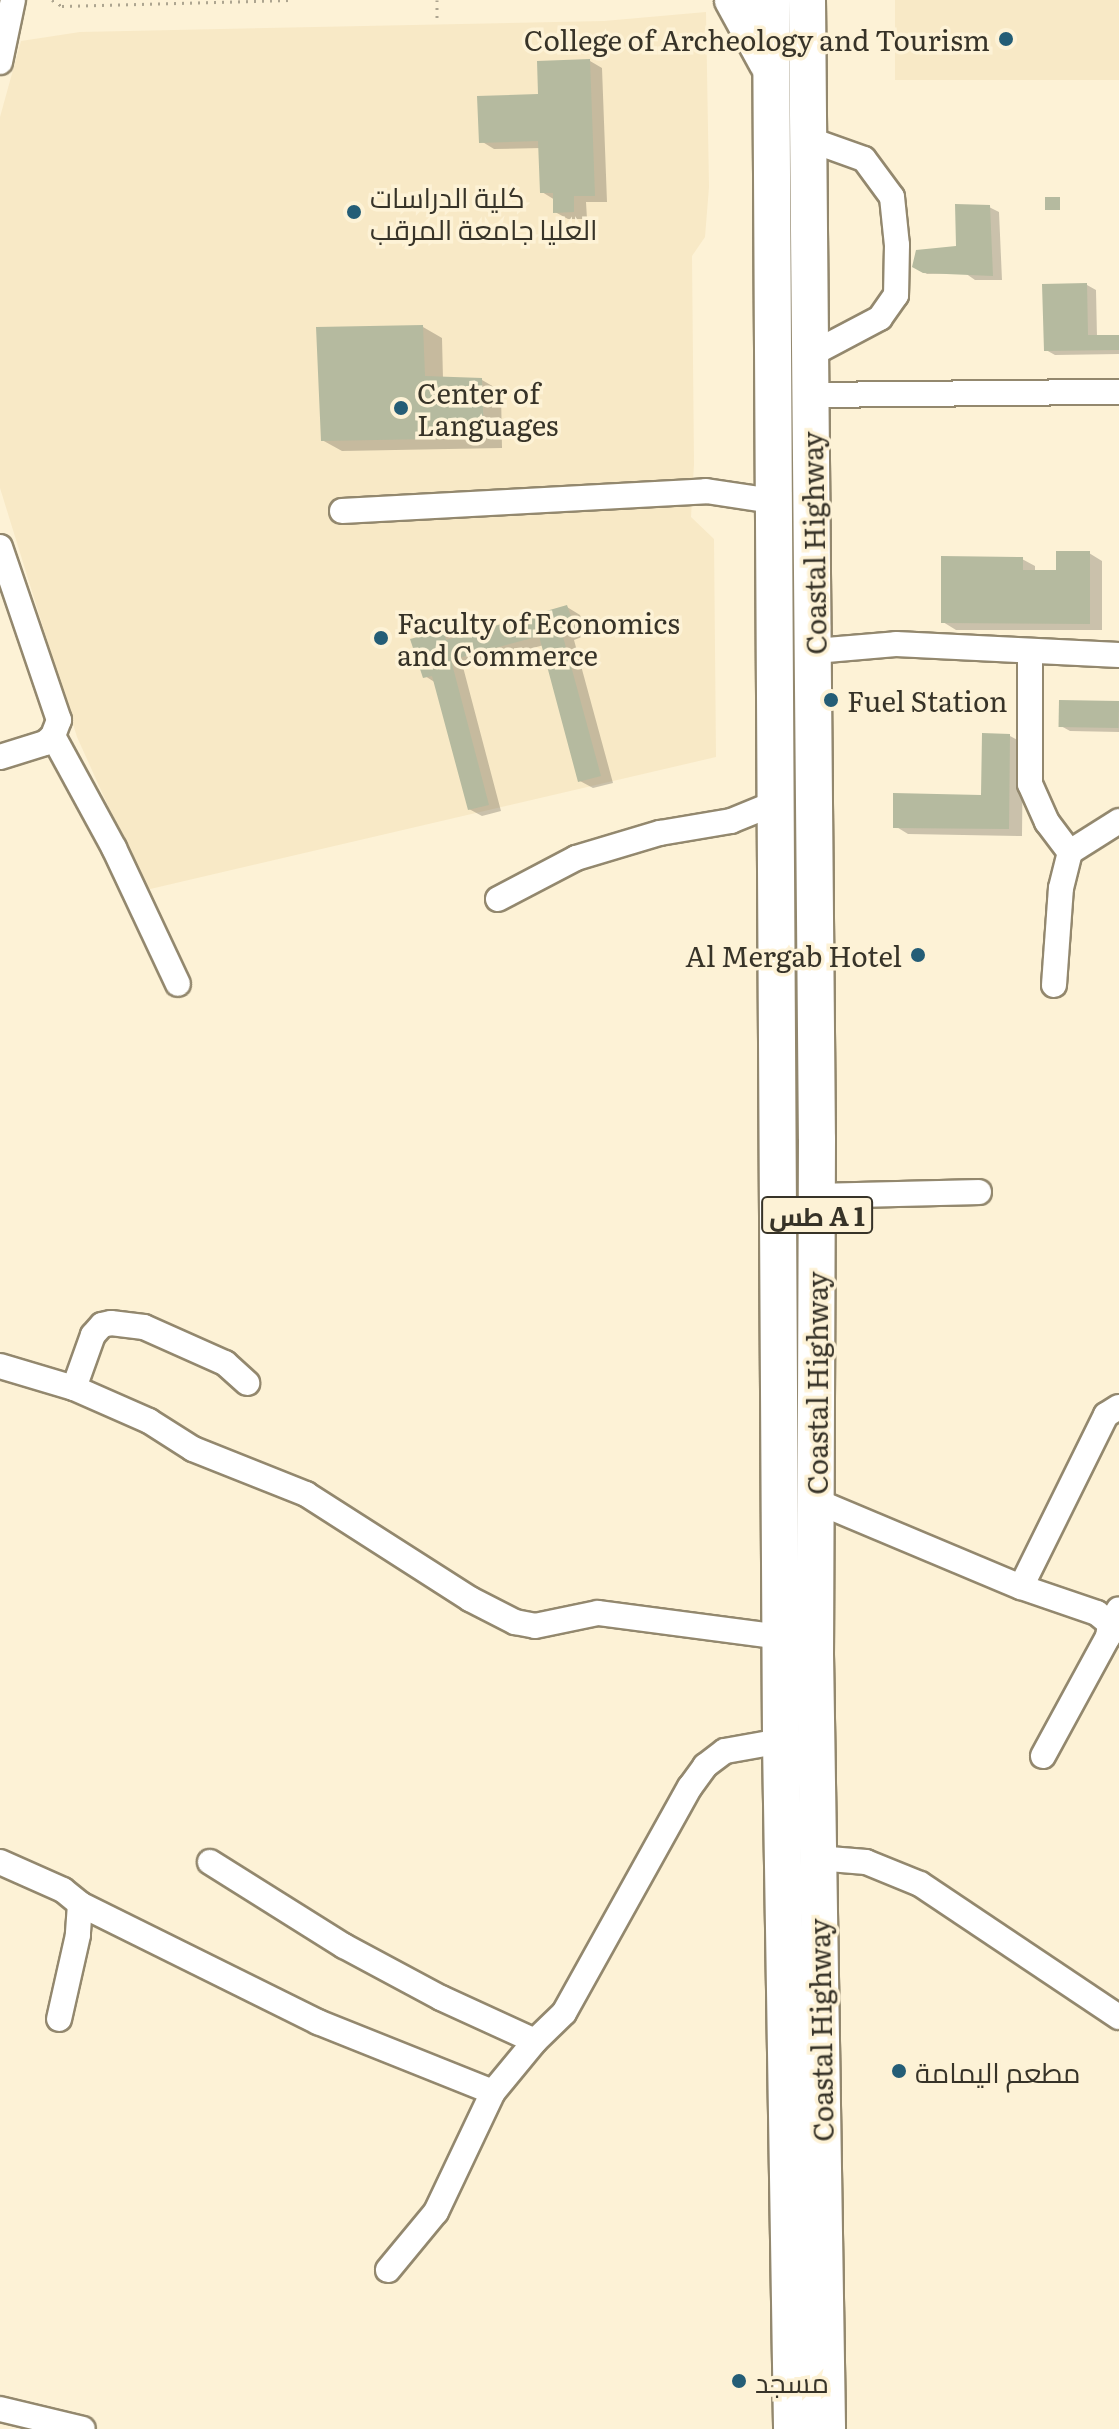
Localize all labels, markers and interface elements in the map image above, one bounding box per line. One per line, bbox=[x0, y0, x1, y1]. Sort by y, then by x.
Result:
place label: College of Archeology and Tourism bbox=[524, 22, 990, 56]
marker: College of Archeology and Tourism bbox=[997, 30, 1015, 48]
place label: كلية الدراسات العليا جامعة المرقب bbox=[370, 179, 597, 245]
marker: كلية الدراسات العليا جامعة المرقب bbox=[345, 203, 363, 221]
place label: Center of Languages bbox=[417, 375, 558, 441]
marker: Center of Languages bbox=[392, 399, 410, 417]
street label: Coastal Highway bbox=[794, 431, 832, 655]
place label: Faculty of Economics and Commerce bbox=[397, 605, 680, 671]
marker: Faculty of Economics and Commerce bbox=[372, 629, 390, 647]
place label: Fuel Station bbox=[847, 683, 1008, 717]
marker: Fuel Station bbox=[822, 691, 840, 709]
place label: Al Mergab Hotel bbox=[685, 938, 902, 972]
marker: Al Mergab Hotel bbox=[909, 946, 927, 964]
road number: طس A 1 bbox=[761, 1193, 873, 1237]
street label: Coastal Highway bbox=[799, 1271, 833, 1495]
street label: Coastal Highway bbox=[801, 1918, 839, 2142]
place label: مطعم اليمامة bbox=[915, 2054, 1081, 2088]
marker: مطعم اليمامة bbox=[890, 2062, 908, 2080]
place label: مسجد bbox=[755, 2364, 829, 2398]
marker: مسجد bbox=[730, 2372, 748, 2390]

